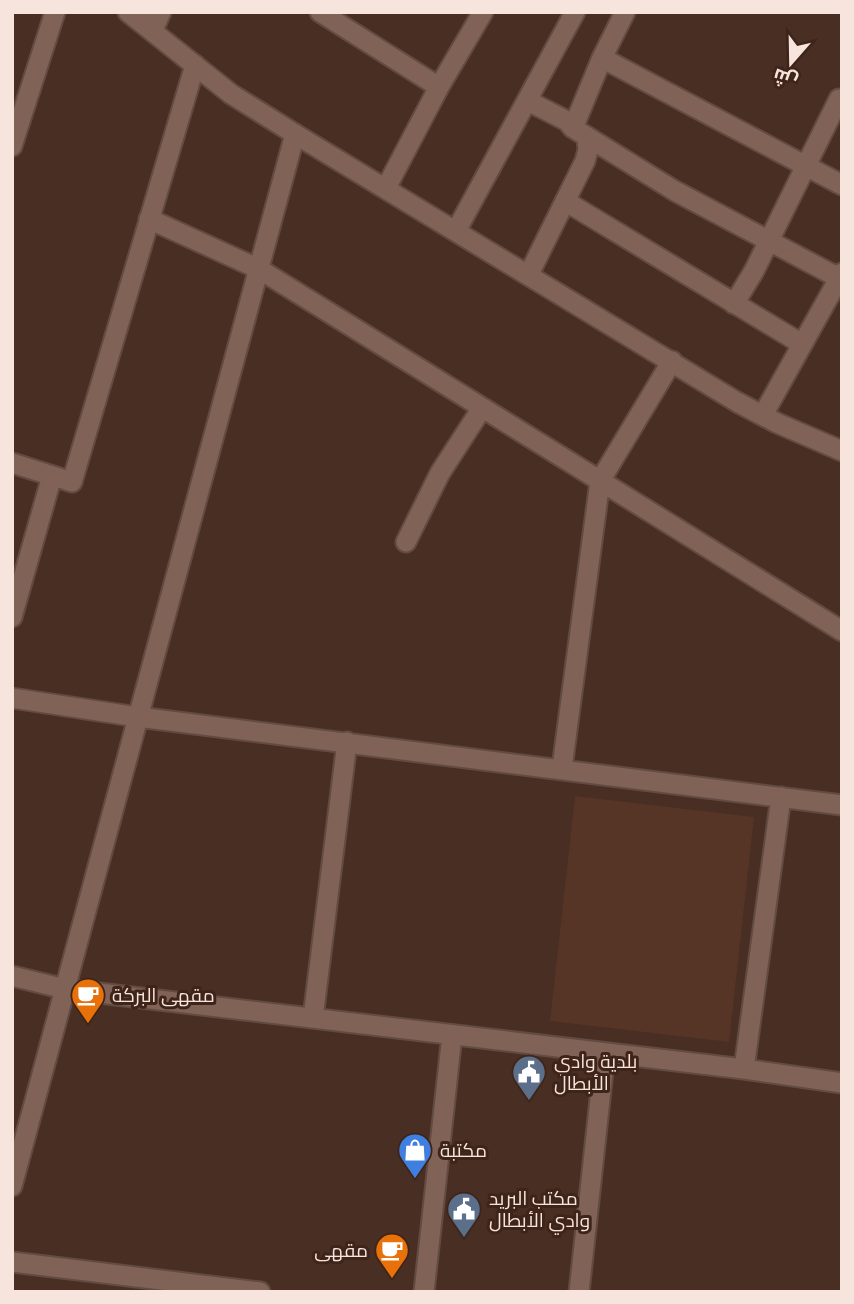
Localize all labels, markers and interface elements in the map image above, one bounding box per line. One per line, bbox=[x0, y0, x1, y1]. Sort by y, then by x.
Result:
north arrow bbox=[756, 28, 826, 98]
text: ش bbox=[770, 62, 801, 93]
cafe icon: مقهى البركة bbox=[69, 976, 107, 1025]
place label: مقهى البركة bbox=[112, 985, 215, 1009]
place label: بلدية وادي الأبطال bbox=[554, 1051, 637, 1097]
public building icon: بلدية وادي الأبطال bbox=[510, 1053, 548, 1102]
shop icon: مكتبة bbox=[396, 1131, 434, 1180]
place label: مكتبة bbox=[440, 1140, 487, 1164]
place label: مكتب البريد وادي الأبطال bbox=[489, 1188, 590, 1235]
public building icon: مكتب البريد وادي الأبطال bbox=[445, 1190, 483, 1239]
cafe icon: مقهى bbox=[373, 1231, 411, 1280]
place label: مقهى bbox=[314, 1240, 368, 1264]

